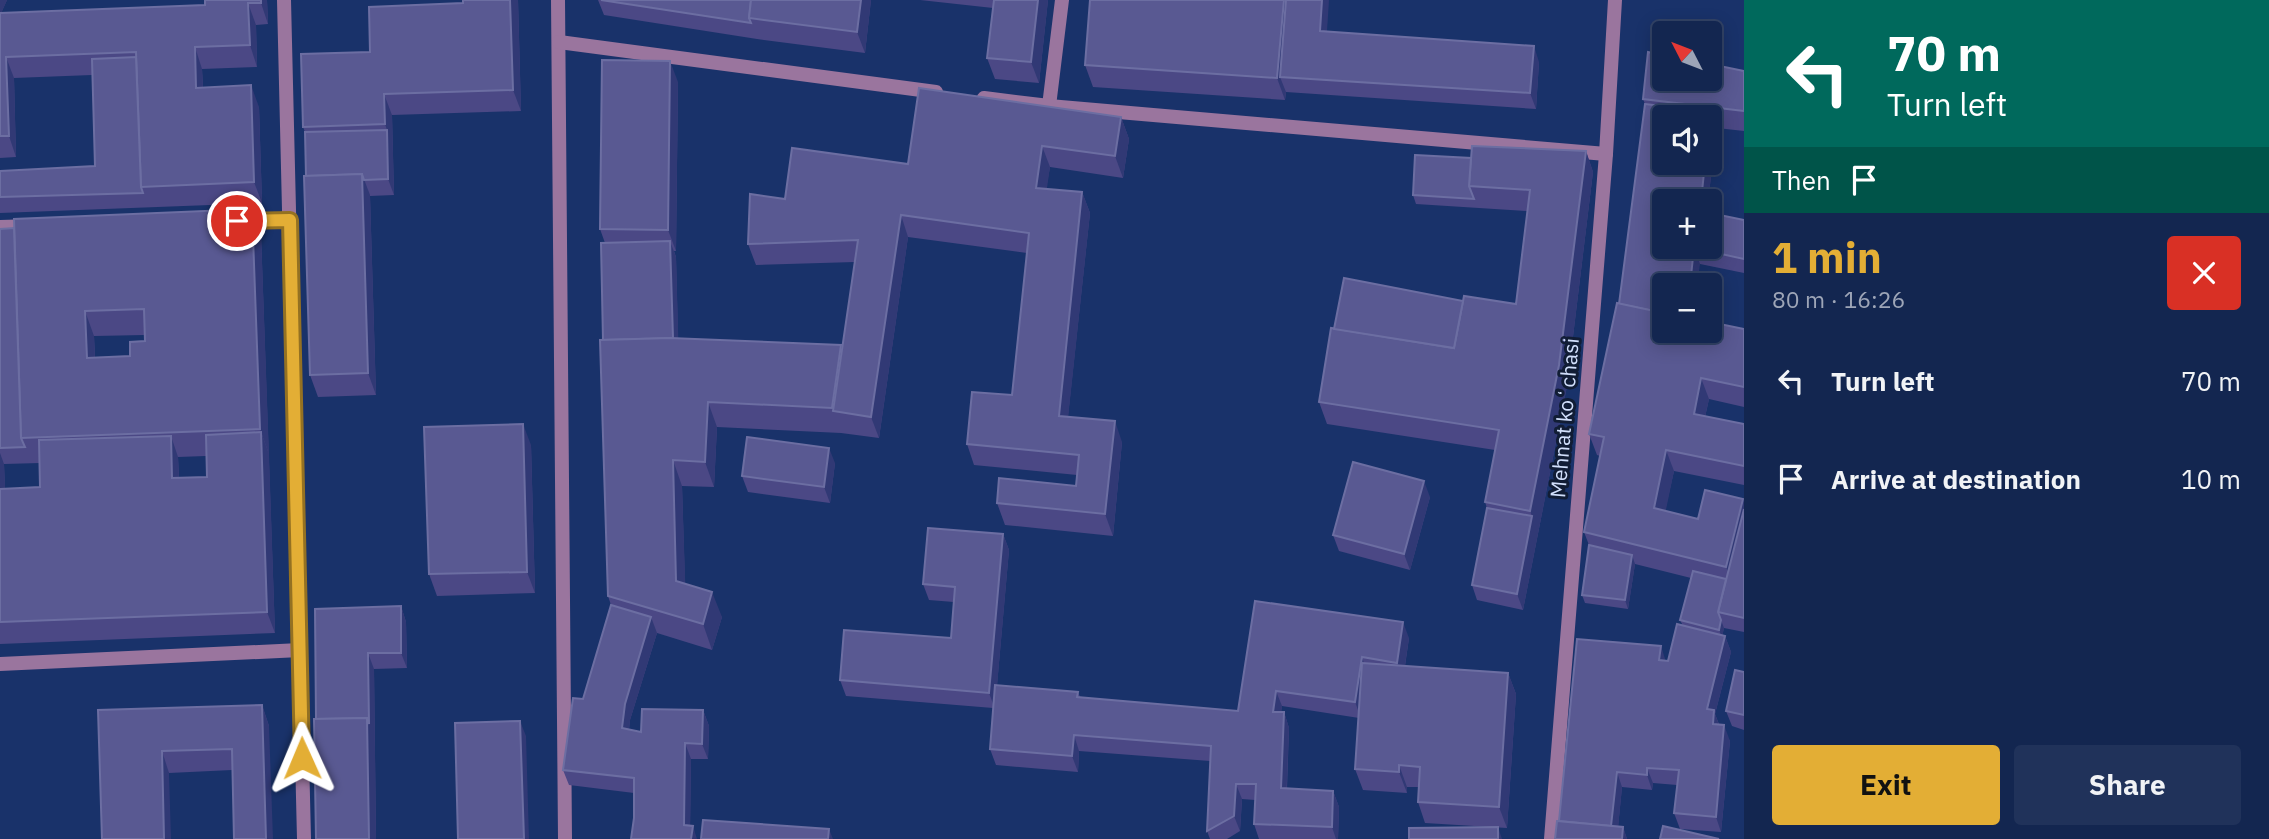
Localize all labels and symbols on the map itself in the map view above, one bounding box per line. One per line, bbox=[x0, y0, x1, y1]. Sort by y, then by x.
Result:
north arrow bbox=[1652, 21, 1722, 91]
pin bbox=[207, 191, 267, 251]
street label: Mehnat koʻchasi bbox=[1543, 337, 1585, 499]
position arrow bbox=[265, 721, 339, 795]

